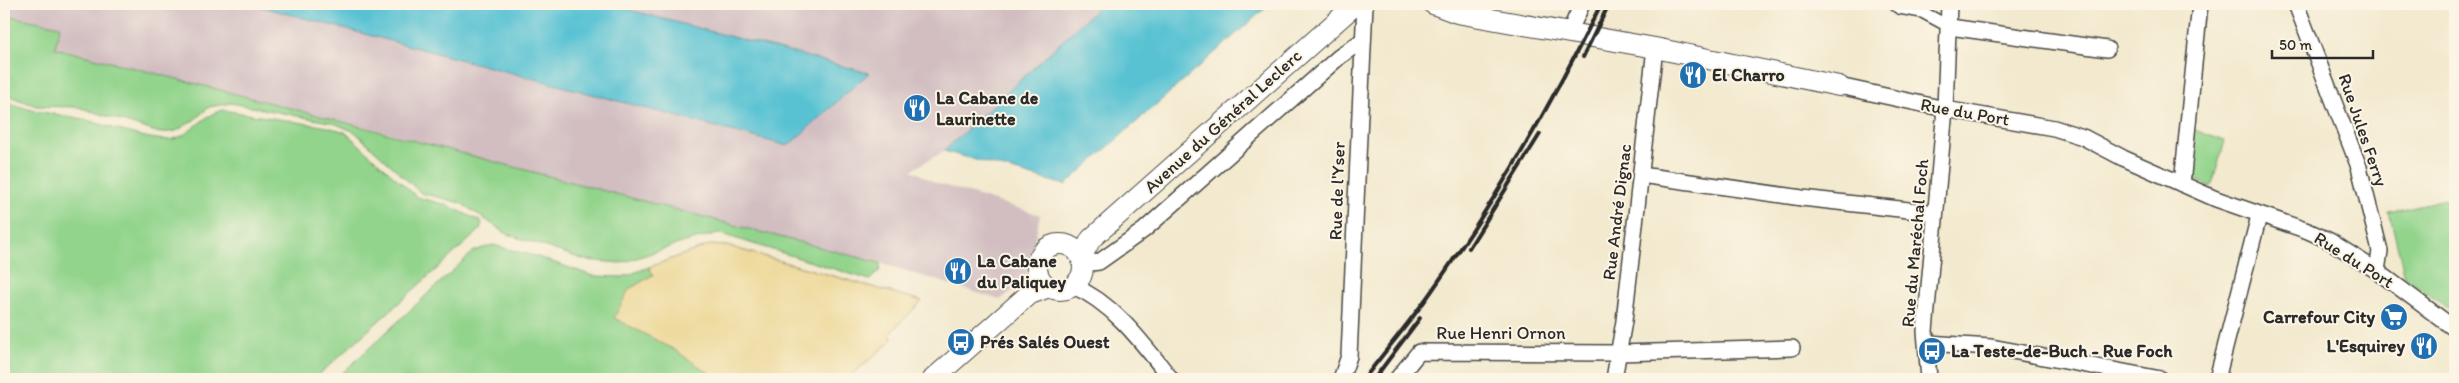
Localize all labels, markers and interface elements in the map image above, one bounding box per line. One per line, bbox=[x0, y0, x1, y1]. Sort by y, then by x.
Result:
scale bar bbox=[2272, 28, 2373, 60]
text: 50 m bbox=[2279, 36, 2312, 54]
street label: Avenue du Général Leclerc bbox=[1140, 44, 1306, 198]
restaurant icon: El Charro bbox=[1678, 60, 1708, 90]
place label: El Charro bbox=[1712, 64, 1785, 86]
street label: Rue Jules Ferry bbox=[2333, 71, 2393, 190]
place label: La Cabane de Laurinette bbox=[936, 87, 1039, 130]
restaurant icon: La Cabane de Laurinette bbox=[902, 93, 932, 123]
street label: Rue du Port bbox=[1919, 93, 2011, 131]
street label: Rue de l'Yser bbox=[1324, 140, 1350, 241]
street label: Rue André Dignac bbox=[1598, 143, 1636, 281]
street label: Rue du Maréchal Foch bbox=[1897, 158, 1933, 328]
street label: Rue du Port bbox=[2310, 227, 2398, 293]
place label: La Cabane du Paliquey bbox=[977, 250, 1066, 293]
restaurant icon: La Cabane du Paliquey bbox=[943, 256, 973, 286]
supermarket icon: Carrefour City bbox=[2379, 302, 2409, 332]
place label: Carrefour City bbox=[2263, 306, 2375, 328]
street label: Rue Henri Ornon bbox=[1436, 322, 1566, 344]
bus stop icon: Prés Salés Ouest bbox=[946, 327, 976, 357]
place label: Prés Salés Ouest bbox=[980, 331, 1110, 353]
restaurant icon: L'Esquirey bbox=[2409, 331, 2439, 361]
place label: L'Esquirey bbox=[2327, 335, 2406, 357]
bus stop icon: La Teste-de-Buch - Rue Foch bbox=[1917, 336, 1947, 366]
place label: La Teste-de-Buch - Rue Foch bbox=[1951, 340, 2173, 362]

